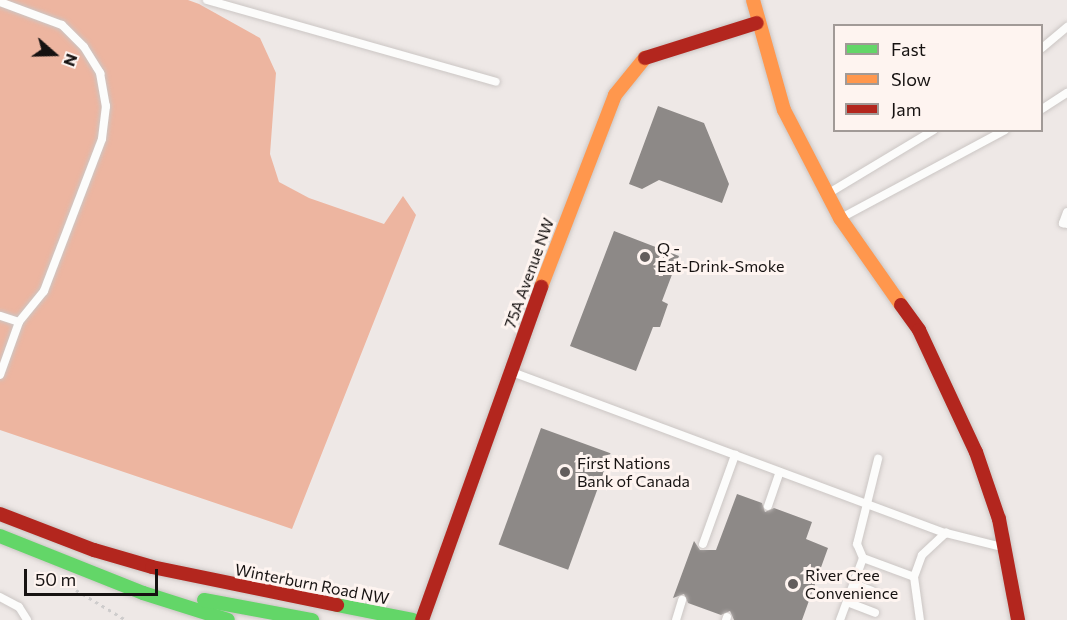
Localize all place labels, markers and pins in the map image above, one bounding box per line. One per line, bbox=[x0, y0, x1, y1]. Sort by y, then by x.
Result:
place label: Q - Eat-Drink-Smoke bbox=[657, 238, 784, 276]
marker: Q - Eat-Drink-Smoke bbox=[638, 250, 652, 264]
place label: First Nations Bank of Canada bbox=[577, 453, 690, 491]
marker: First Nations Bank of Canada bbox=[558, 465, 572, 479]
place label: River Cree Convenience bbox=[805, 565, 898, 603]
marker: River Cree Convenience bbox=[786, 577, 800, 591]

